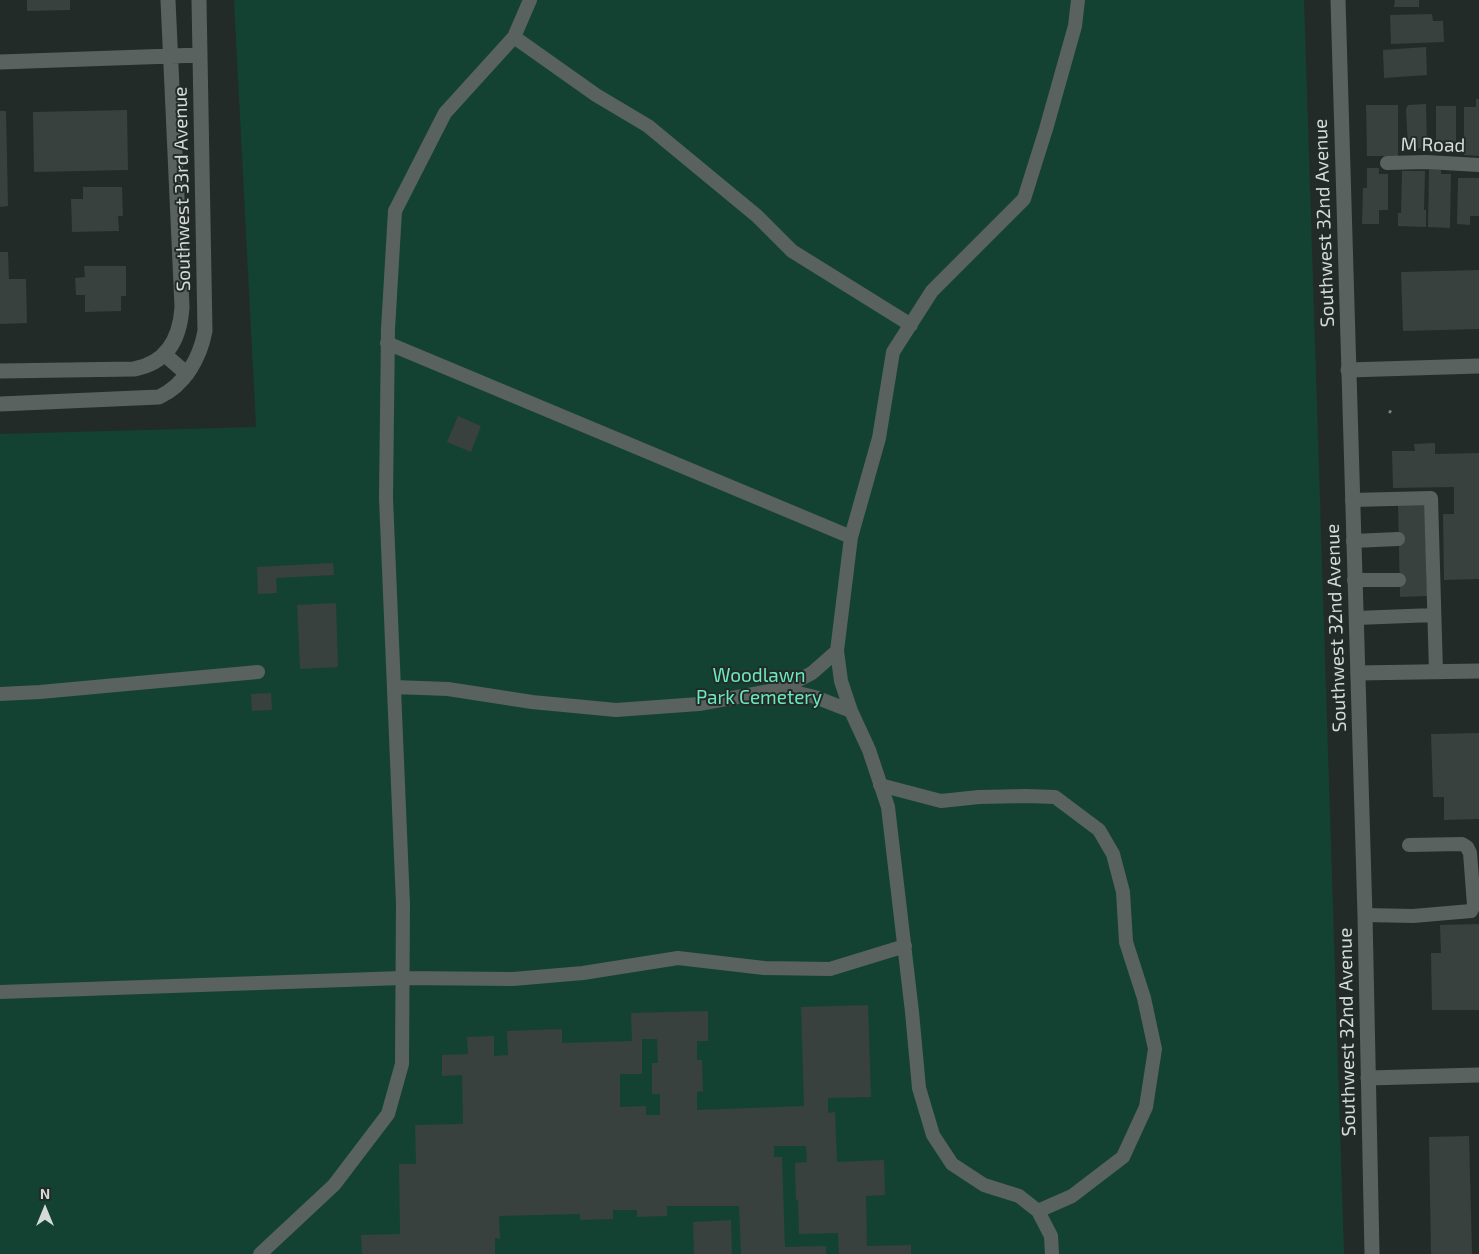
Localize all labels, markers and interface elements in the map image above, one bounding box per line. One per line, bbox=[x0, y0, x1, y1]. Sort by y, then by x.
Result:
street label: Southwest 33rd Avenue bbox=[169, 86, 195, 292]
street label: Southwest 32nd Avenue bbox=[1309, 118, 1339, 328]
street label: M Road bbox=[1400, 133, 1466, 157]
street label: Southwest 32nd Avenue bbox=[1321, 523, 1351, 733]
park label: Woodlawn Park Cemetery bbox=[696, 665, 822, 709]
street label: Southwest 32nd Avenue bbox=[1334, 928, 1360, 1136]
north arrow bbox=[20, 1184, 70, 1234]
text: N bbox=[40, 1185, 50, 1202]

